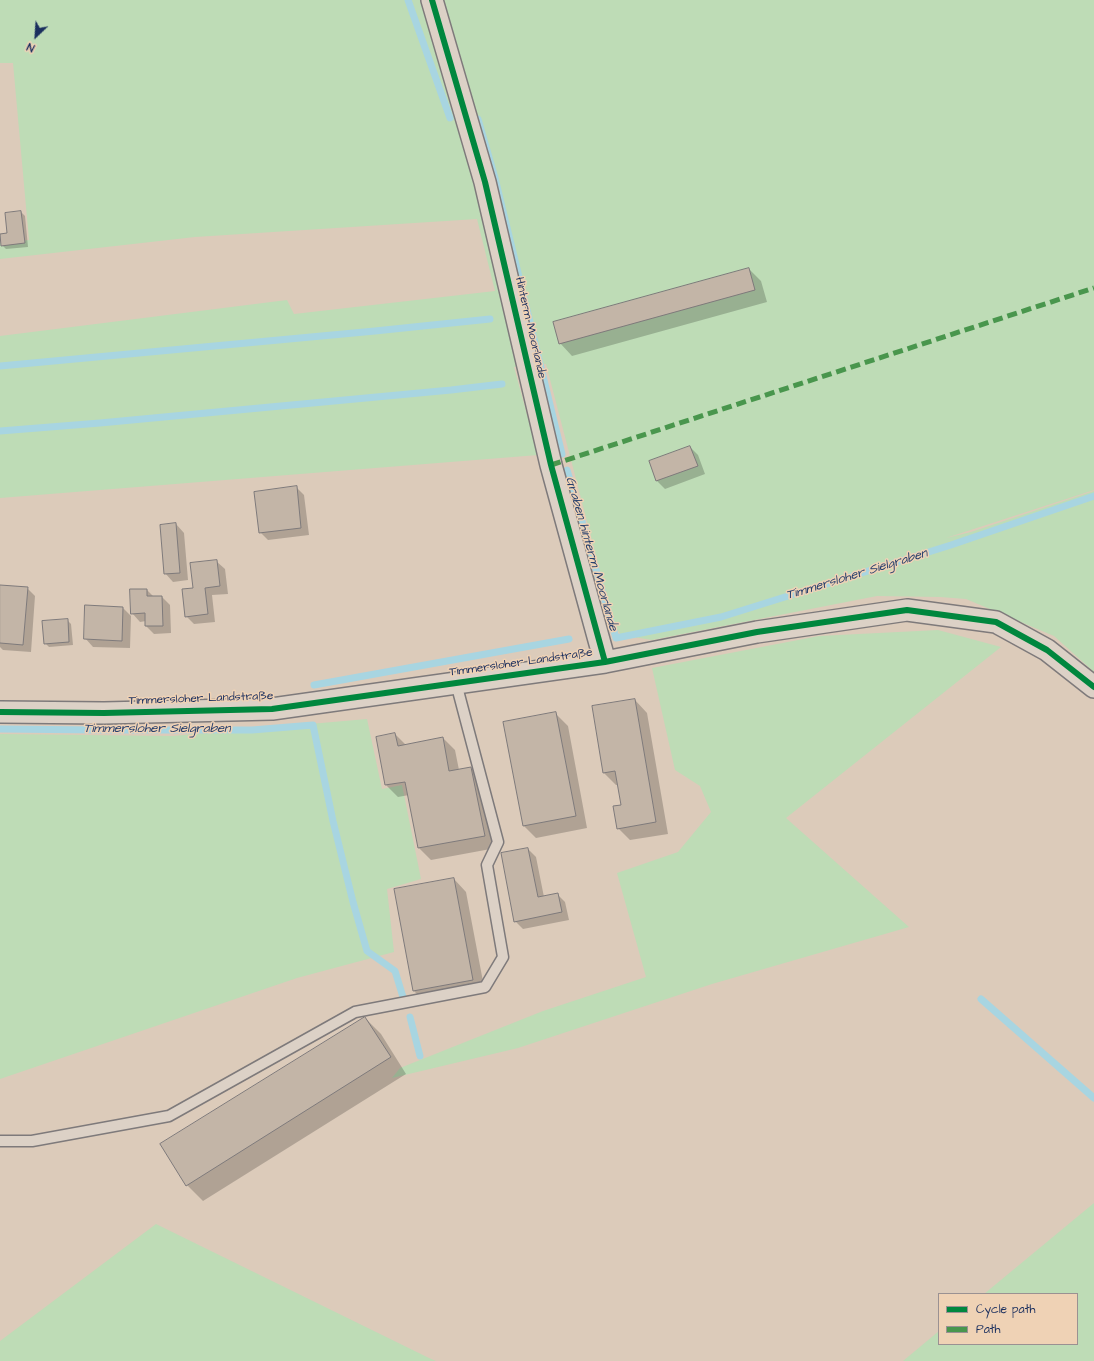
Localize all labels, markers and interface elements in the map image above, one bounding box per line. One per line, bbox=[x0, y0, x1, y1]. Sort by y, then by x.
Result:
north arrow bbox=[16, 16, 56, 56]
text: N bbox=[24, 39, 37, 56]
street label: Hinterm Moorlande bbox=[511, 276, 549, 380]
water label: Graben hinterm Moorlande bbox=[561, 475, 621, 633]
water label: Timmersloher Sielgraben bbox=[784, 546, 930, 604]
street label: Timmersloher Landstraße bbox=[448, 646, 594, 680]
street label: Timmersloher Landstraße bbox=[128, 689, 274, 709]
water label: Timmersloher Sielgraben bbox=[84, 721, 230, 737]
legend bbox=[938, 1293, 1078, 1345]
text: Cycle path bbox=[976, 1301, 1035, 1318]
text: Path bbox=[976, 1321, 1001, 1338]

